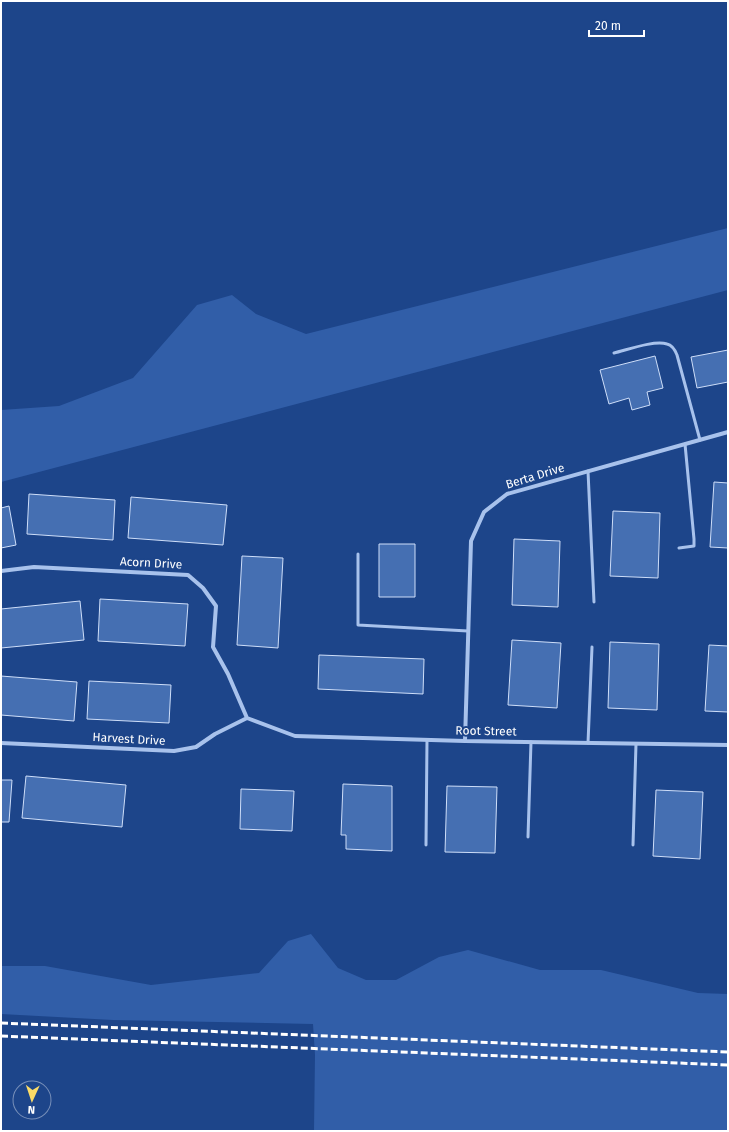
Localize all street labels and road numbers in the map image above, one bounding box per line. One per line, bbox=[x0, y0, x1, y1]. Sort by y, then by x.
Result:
street label: Berta Drive bbox=[504, 460, 566, 492]
street label: Acorn Drive bbox=[119, 554, 183, 572]
street label: Root Street bbox=[455, 723, 517, 739]
street label: Harvest Drive bbox=[92, 730, 166, 748]

